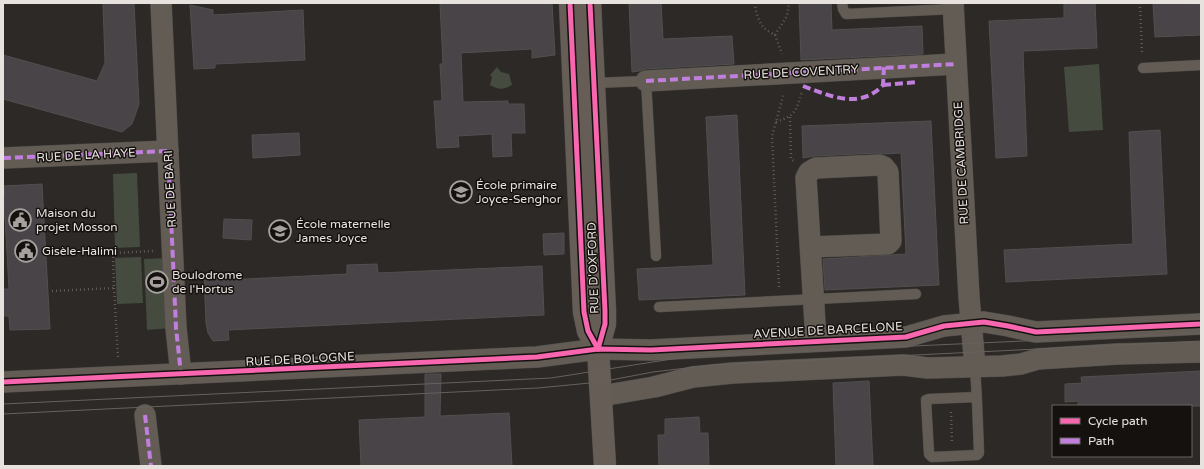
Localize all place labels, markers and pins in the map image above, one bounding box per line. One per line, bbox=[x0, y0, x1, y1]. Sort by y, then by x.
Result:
place label: École primaire Joyce-Senghor bbox=[476, 178, 562, 206]
school or university icon: École primaire Joyce-Senghor bbox=[448, 179, 474, 205]
place label: Maison du projet Mosson bbox=[36, 206, 118, 234]
public building icon: Maison du projet Mosson bbox=[7, 207, 33, 233]
place label: École maternelle James Joyce bbox=[296, 217, 391, 245]
school or university icon: École maternelle James Joyce bbox=[267, 218, 293, 244]
public building icon: Gisèle-Halimi bbox=[13, 238, 39, 264]
place label: Gisèle-Halimi bbox=[42, 244, 117, 258]
place label: Boulodrome de l'Hortus bbox=[172, 268, 242, 296]
sports icon: Boulodrome de l'Hortus bbox=[144, 269, 170, 295]

